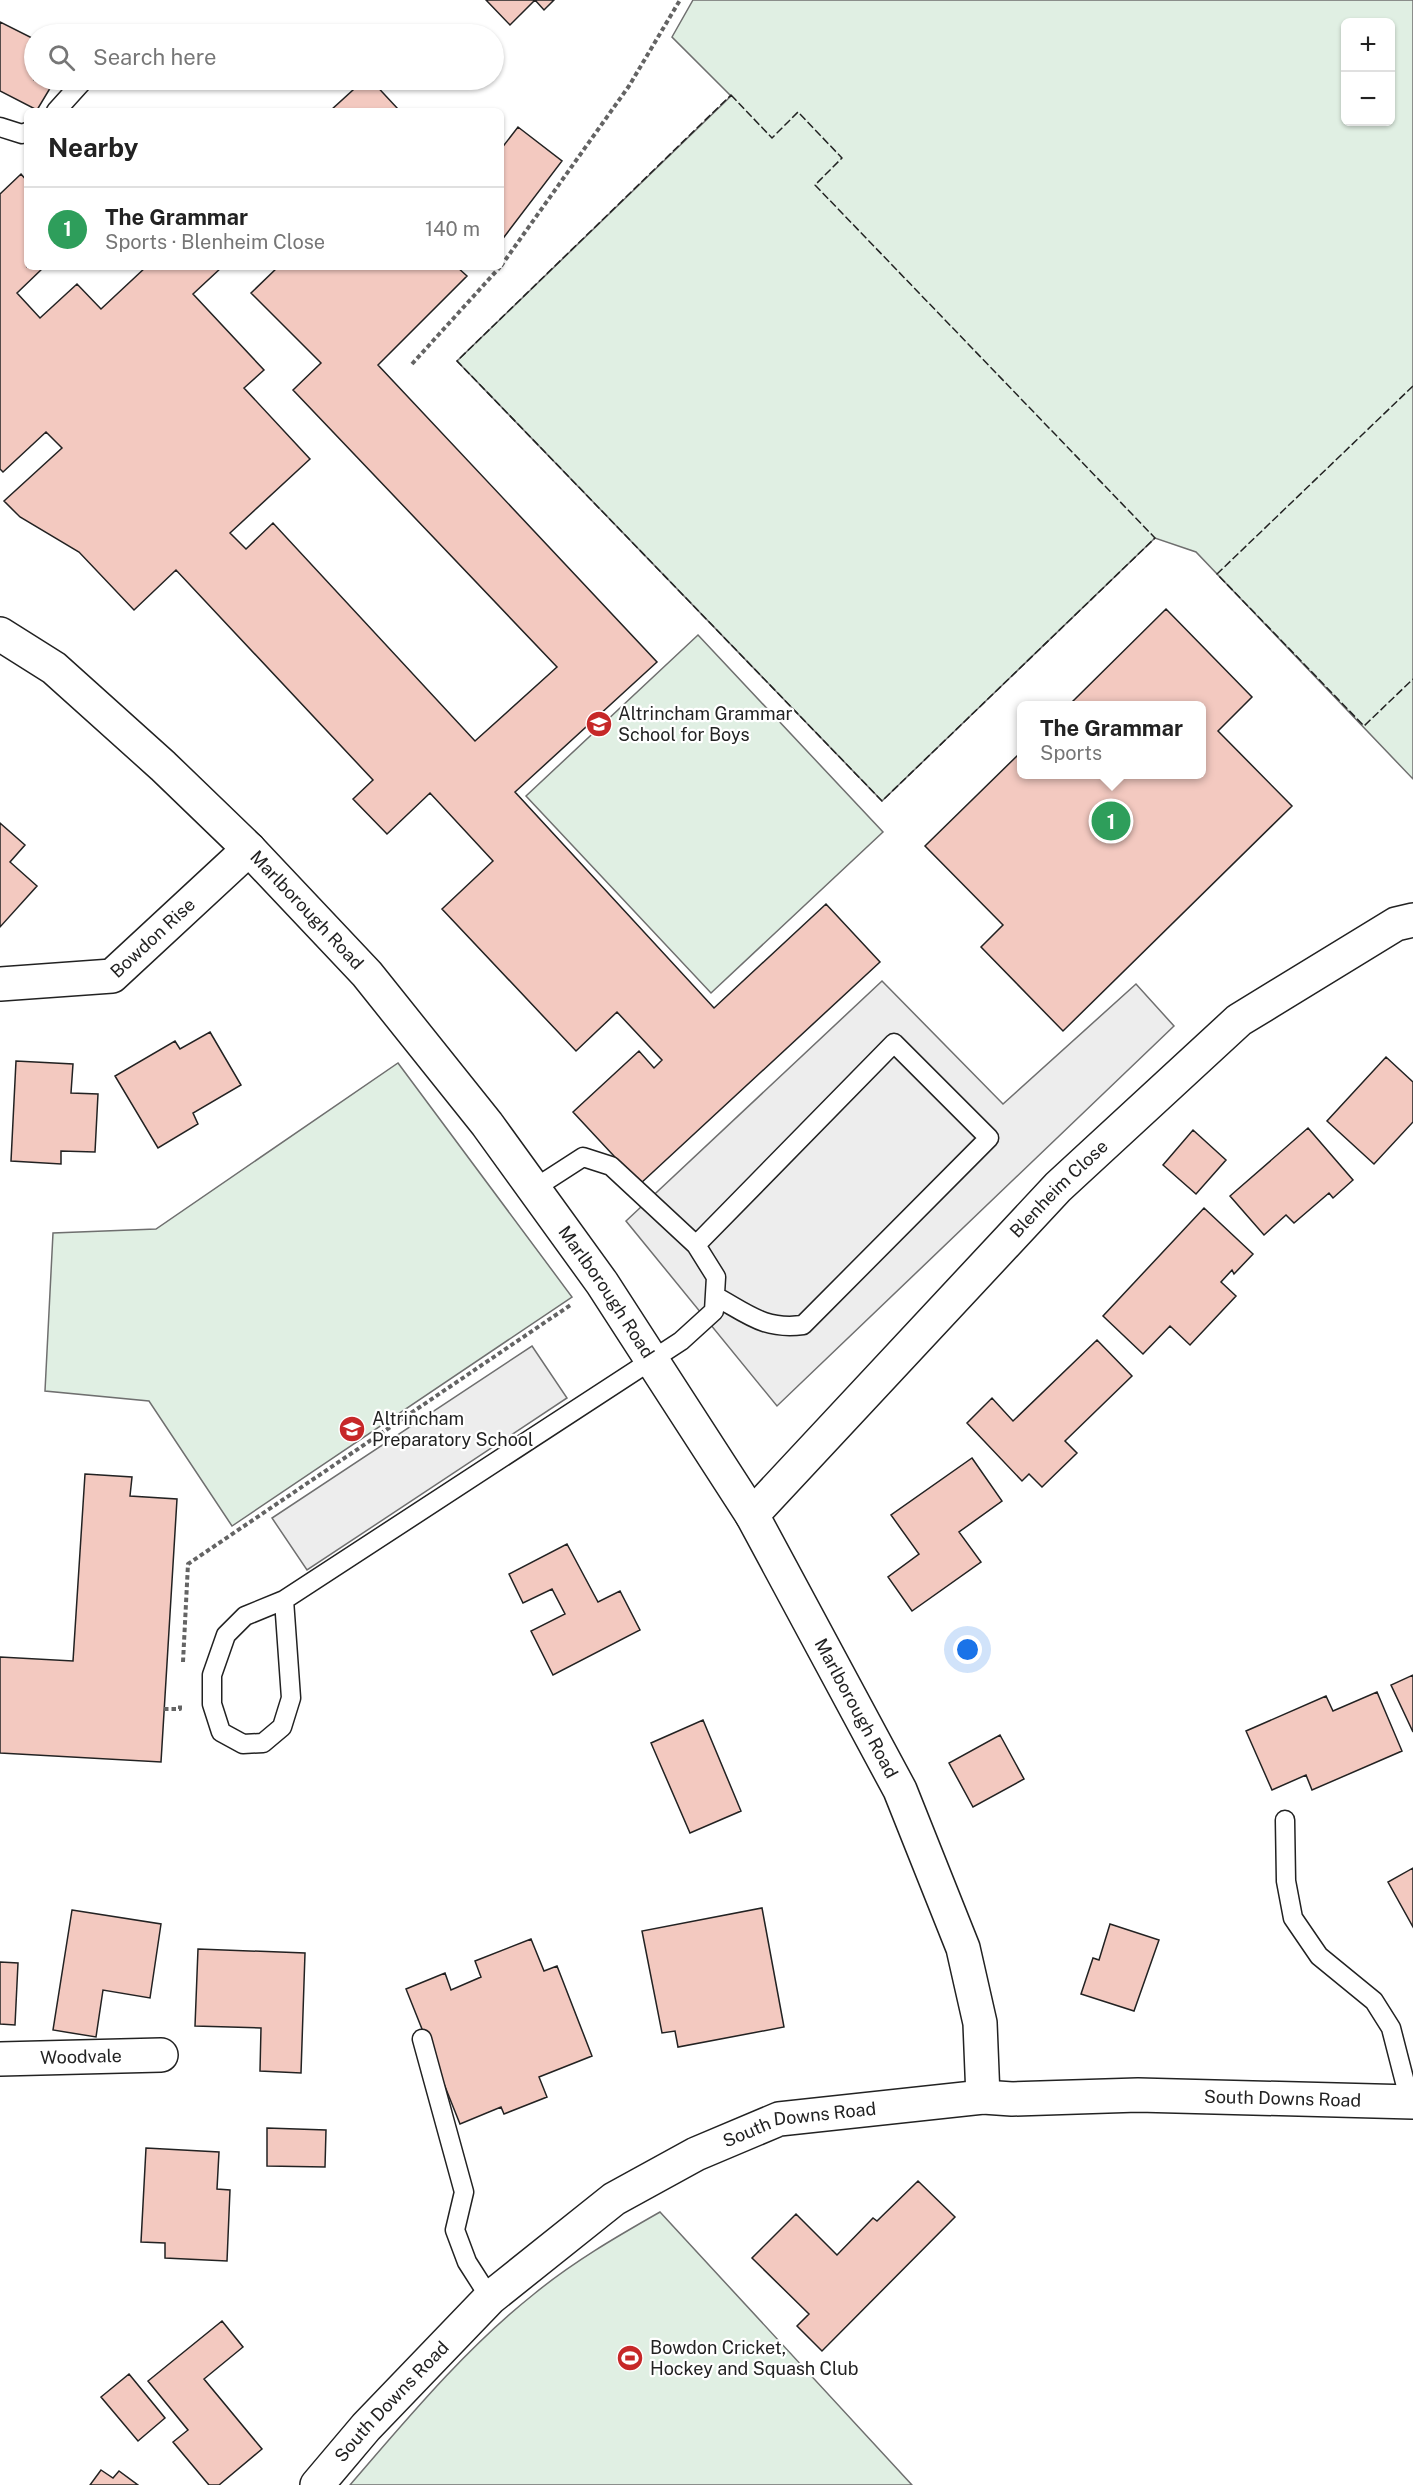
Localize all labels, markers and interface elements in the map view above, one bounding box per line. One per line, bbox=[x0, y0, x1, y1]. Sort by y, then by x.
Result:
map controls bbox=[1341, 18, 1395, 126]
button: + bbox=[1341, 18, 1395, 72]
search box bbox=[24, 24, 504, 90]
icon: search bbox=[45, 41, 78, 74]
text: Search here bbox=[93, 44, 217, 70]
button: − bbox=[1341, 72, 1395, 126]
text: Nearby bbox=[48, 132, 138, 163]
text: The Grammar bbox=[105, 204, 248, 230]
text: 1 bbox=[63, 217, 72, 241]
text: 140 m bbox=[425, 217, 480, 241]
text: Sports · Blenheim Close bbox=[105, 230, 325, 254]
popup bbox=[1017, 701, 1206, 779]
place label: Altrincham Grammar School for Boys bbox=[618, 703, 792, 745]
school or university icon: Altrincham Grammar School for Boys bbox=[584, 709, 614, 739]
text: The Grammar bbox=[1040, 715, 1183, 741]
text: Sports bbox=[1040, 741, 1102, 765]
pin: 1 bbox=[1092, 798, 1130, 844]
street label: Marlborough Road bbox=[246, 846, 368, 973]
street label: Bowdon Rise bbox=[106, 893, 199, 982]
street label: Blenheim Close bbox=[1005, 1135, 1112, 1242]
street label: Marlborough Road bbox=[554, 1222, 659, 1362]
place label: Altrincham Preparatory School bbox=[372, 1408, 533, 1450]
school or university icon: Altrincham Preparatory School bbox=[337, 1414, 367, 1444]
street label: Marlborough Road bbox=[810, 1635, 903, 1782]
your location bbox=[953, 1635, 982, 1664]
street label: Woodvale bbox=[40, 2045, 122, 2068]
street label: South Downs Road bbox=[1204, 2086, 1361, 2111]
street label: South Downs Road bbox=[720, 2098, 877, 2151]
street label: South Downs Road bbox=[330, 2337, 453, 2466]
place label: Bowdon Cricket, Hockey and Squash Club bbox=[650, 2337, 858, 2379]
sports icon: Bowdon Cricket, Hockey and Squash Club bbox=[615, 2343, 645, 2373]

